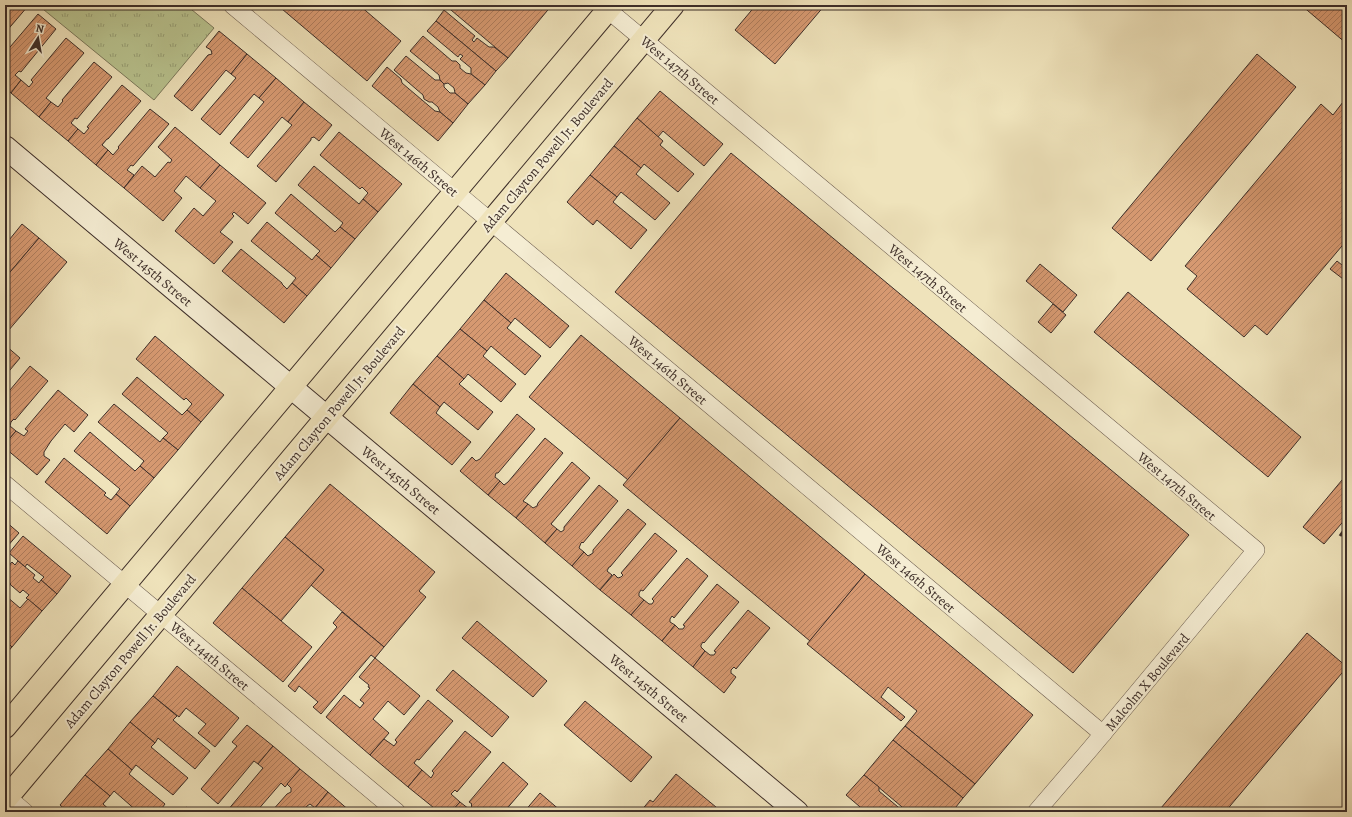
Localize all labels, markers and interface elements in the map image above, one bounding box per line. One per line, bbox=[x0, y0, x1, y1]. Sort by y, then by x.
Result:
north arrow bbox=[18, 18, 58, 58]
text: N bbox=[34, 21, 45, 37]
street label: West 147th Street bbox=[635, 31, 723, 109]
street label: Adam Clayton Powell Jr. Boulevard bbox=[477, 74, 618, 237]
street label: West 146th Street bbox=[374, 123, 463, 201]
street label: West 145th Street bbox=[108, 233, 197, 311]
street label: West 147th Street bbox=[883, 239, 971, 317]
street label: Adam Clayton Powell Jr. Boulevard bbox=[269, 322, 410, 485]
street label: West 146th Street bbox=[623, 331, 712, 409]
street label: West 145th Street bbox=[356, 441, 445, 519]
street label: West 147th Street bbox=[1132, 447, 1220, 525]
street label: West 146th Street bbox=[871, 539, 960, 617]
street label: Adam Clayton Powell Jr. Boulevard bbox=[60, 570, 201, 733]
street label: West 144th Street bbox=[165, 617, 254, 695]
street label: Malcolm X Boulevard bbox=[1101, 629, 1194, 735]
street label: West 145th Street bbox=[604, 649, 693, 727]

